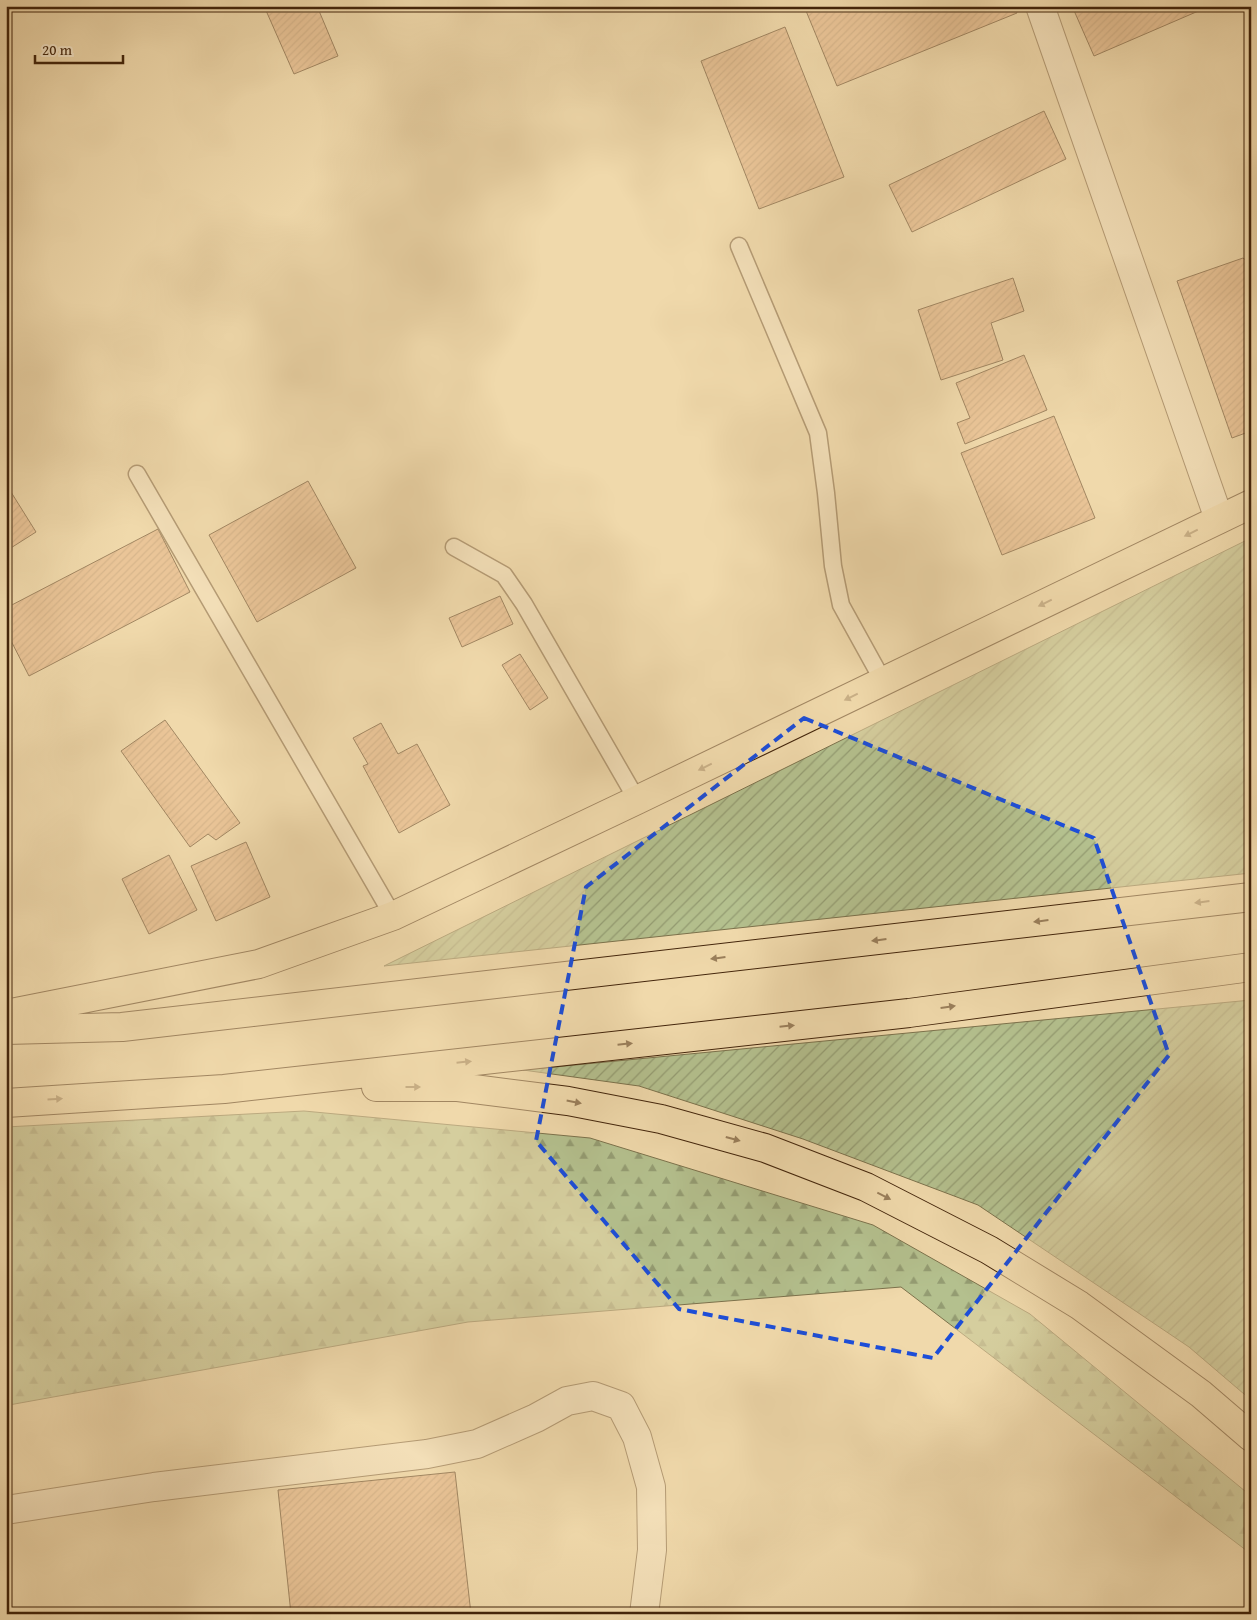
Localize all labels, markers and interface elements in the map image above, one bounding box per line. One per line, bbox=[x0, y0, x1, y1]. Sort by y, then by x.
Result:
scale bar bbox=[35, 32, 122, 64]
text: 20 m bbox=[42, 39, 73, 60]
one-way arrow bbox=[1184, 529, 1198, 537]
one-way arrow bbox=[1038, 599, 1052, 607]
one-way arrow bbox=[844, 693, 858, 701]
one-way arrow bbox=[698, 764, 712, 772]
one-way arrow bbox=[1194, 898, 1210, 906]
one-way arrow bbox=[1033, 917, 1049, 925]
one-way arrow bbox=[871, 936, 887, 944]
one-way arrow bbox=[710, 954, 726, 962]
one-way arrow bbox=[941, 1003, 957, 1011]
one-way arrow bbox=[779, 1022, 795, 1030]
one-way arrow bbox=[618, 1040, 634, 1048]
one-way arrow bbox=[456, 1058, 472, 1066]
one-way arrow bbox=[405, 1083, 421, 1091]
one-way arrow bbox=[47, 1095, 63, 1103]
one-way arrow bbox=[567, 1098, 582, 1106]
one-way arrow bbox=[725, 1135, 740, 1143]
one-way arrow bbox=[877, 1192, 891, 1200]

